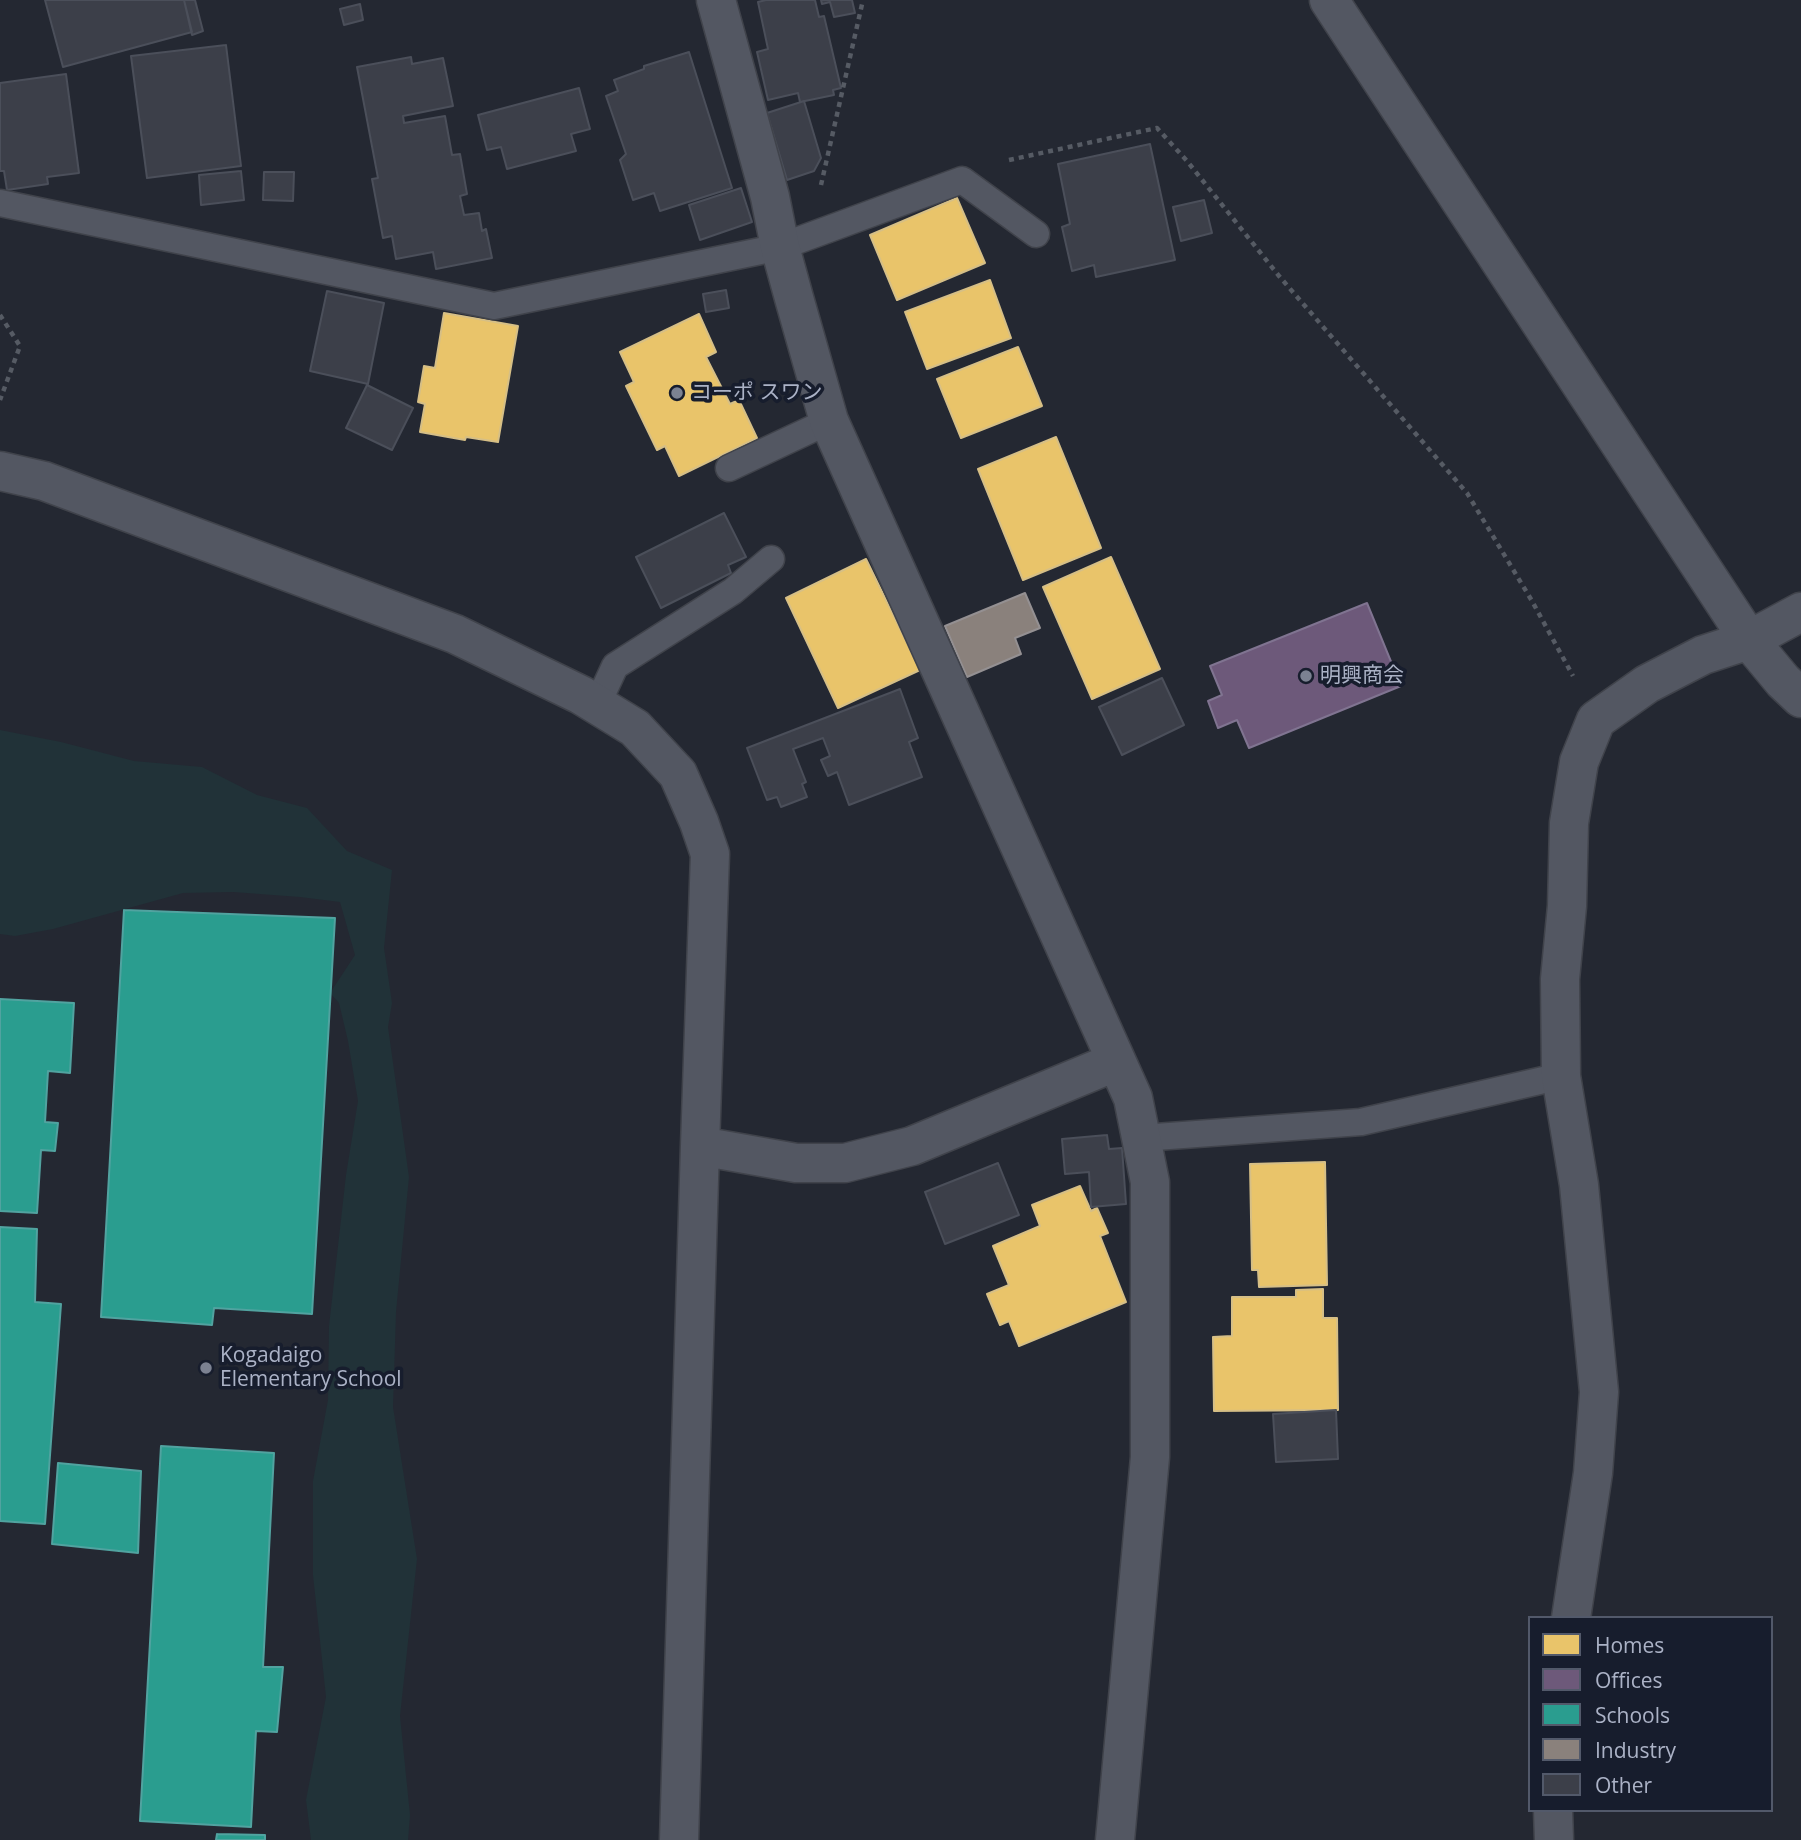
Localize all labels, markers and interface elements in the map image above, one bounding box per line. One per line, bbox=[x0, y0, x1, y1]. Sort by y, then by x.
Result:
place label: コーポ スワン bbox=[691, 380, 822, 406]
marker: コーポ スワン bbox=[669, 385, 685, 401]
place label: 明興商会 bbox=[1320, 663, 1404, 689]
marker: 明興商会 bbox=[1298, 668, 1314, 684]
place label: Kogadaigo Elementary School bbox=[220, 1343, 402, 1393]
marker: Kogadaigo Elementary School bbox=[198, 1360, 214, 1376]
legend bbox=[1528, 1616, 1773, 1812]
text: Homes bbox=[1595, 1631, 1664, 1659]
text: Offices bbox=[1595, 1666, 1663, 1694]
text: Schools bbox=[1595, 1701, 1670, 1729]
text: Industry bbox=[1595, 1736, 1676, 1764]
text: Other bbox=[1595, 1771, 1652, 1799]

